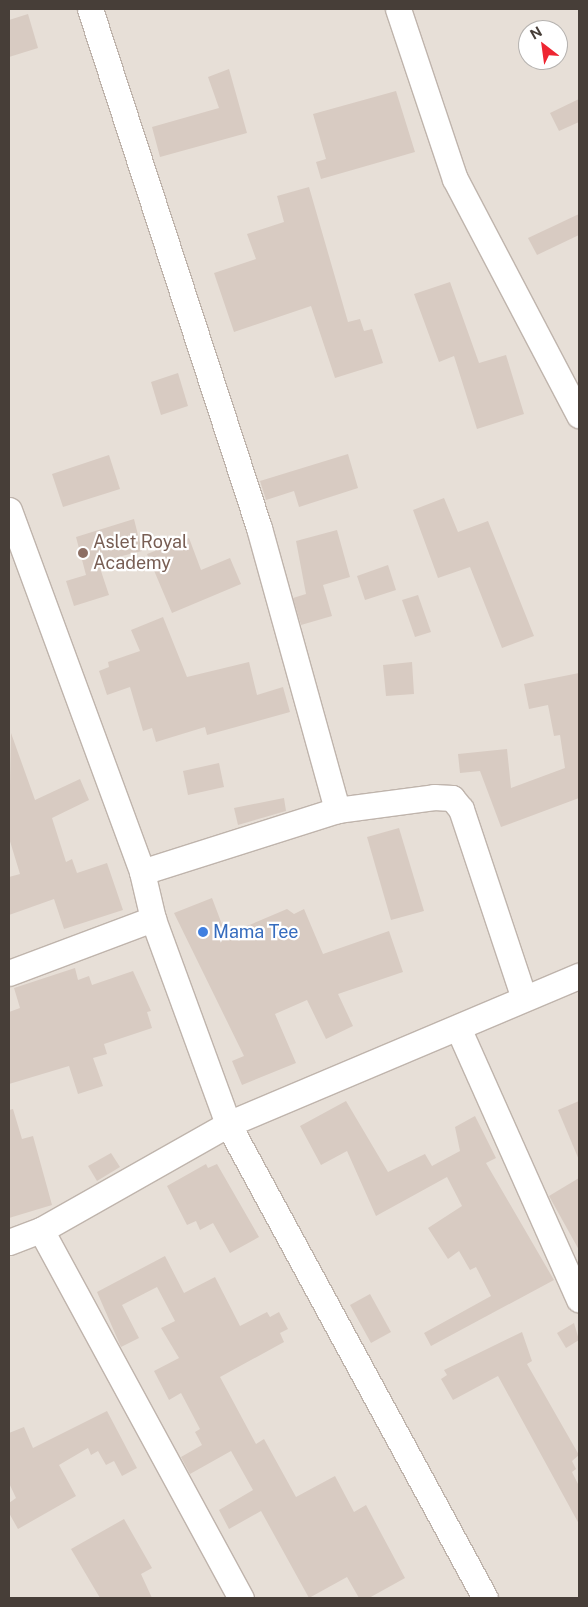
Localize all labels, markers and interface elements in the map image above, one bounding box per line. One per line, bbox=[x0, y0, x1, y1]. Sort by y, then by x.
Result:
north arrow bbox=[518, 20, 568, 70]
text: N bbox=[527, 23, 545, 43]
place label: Aslet Royal Academy bbox=[93, 532, 188, 574]
marker: Aslet Royal Academy bbox=[77, 547, 89, 559]
place label: Mama Tee bbox=[213, 921, 299, 943]
marker: Mama Tee bbox=[197, 926, 209, 938]

